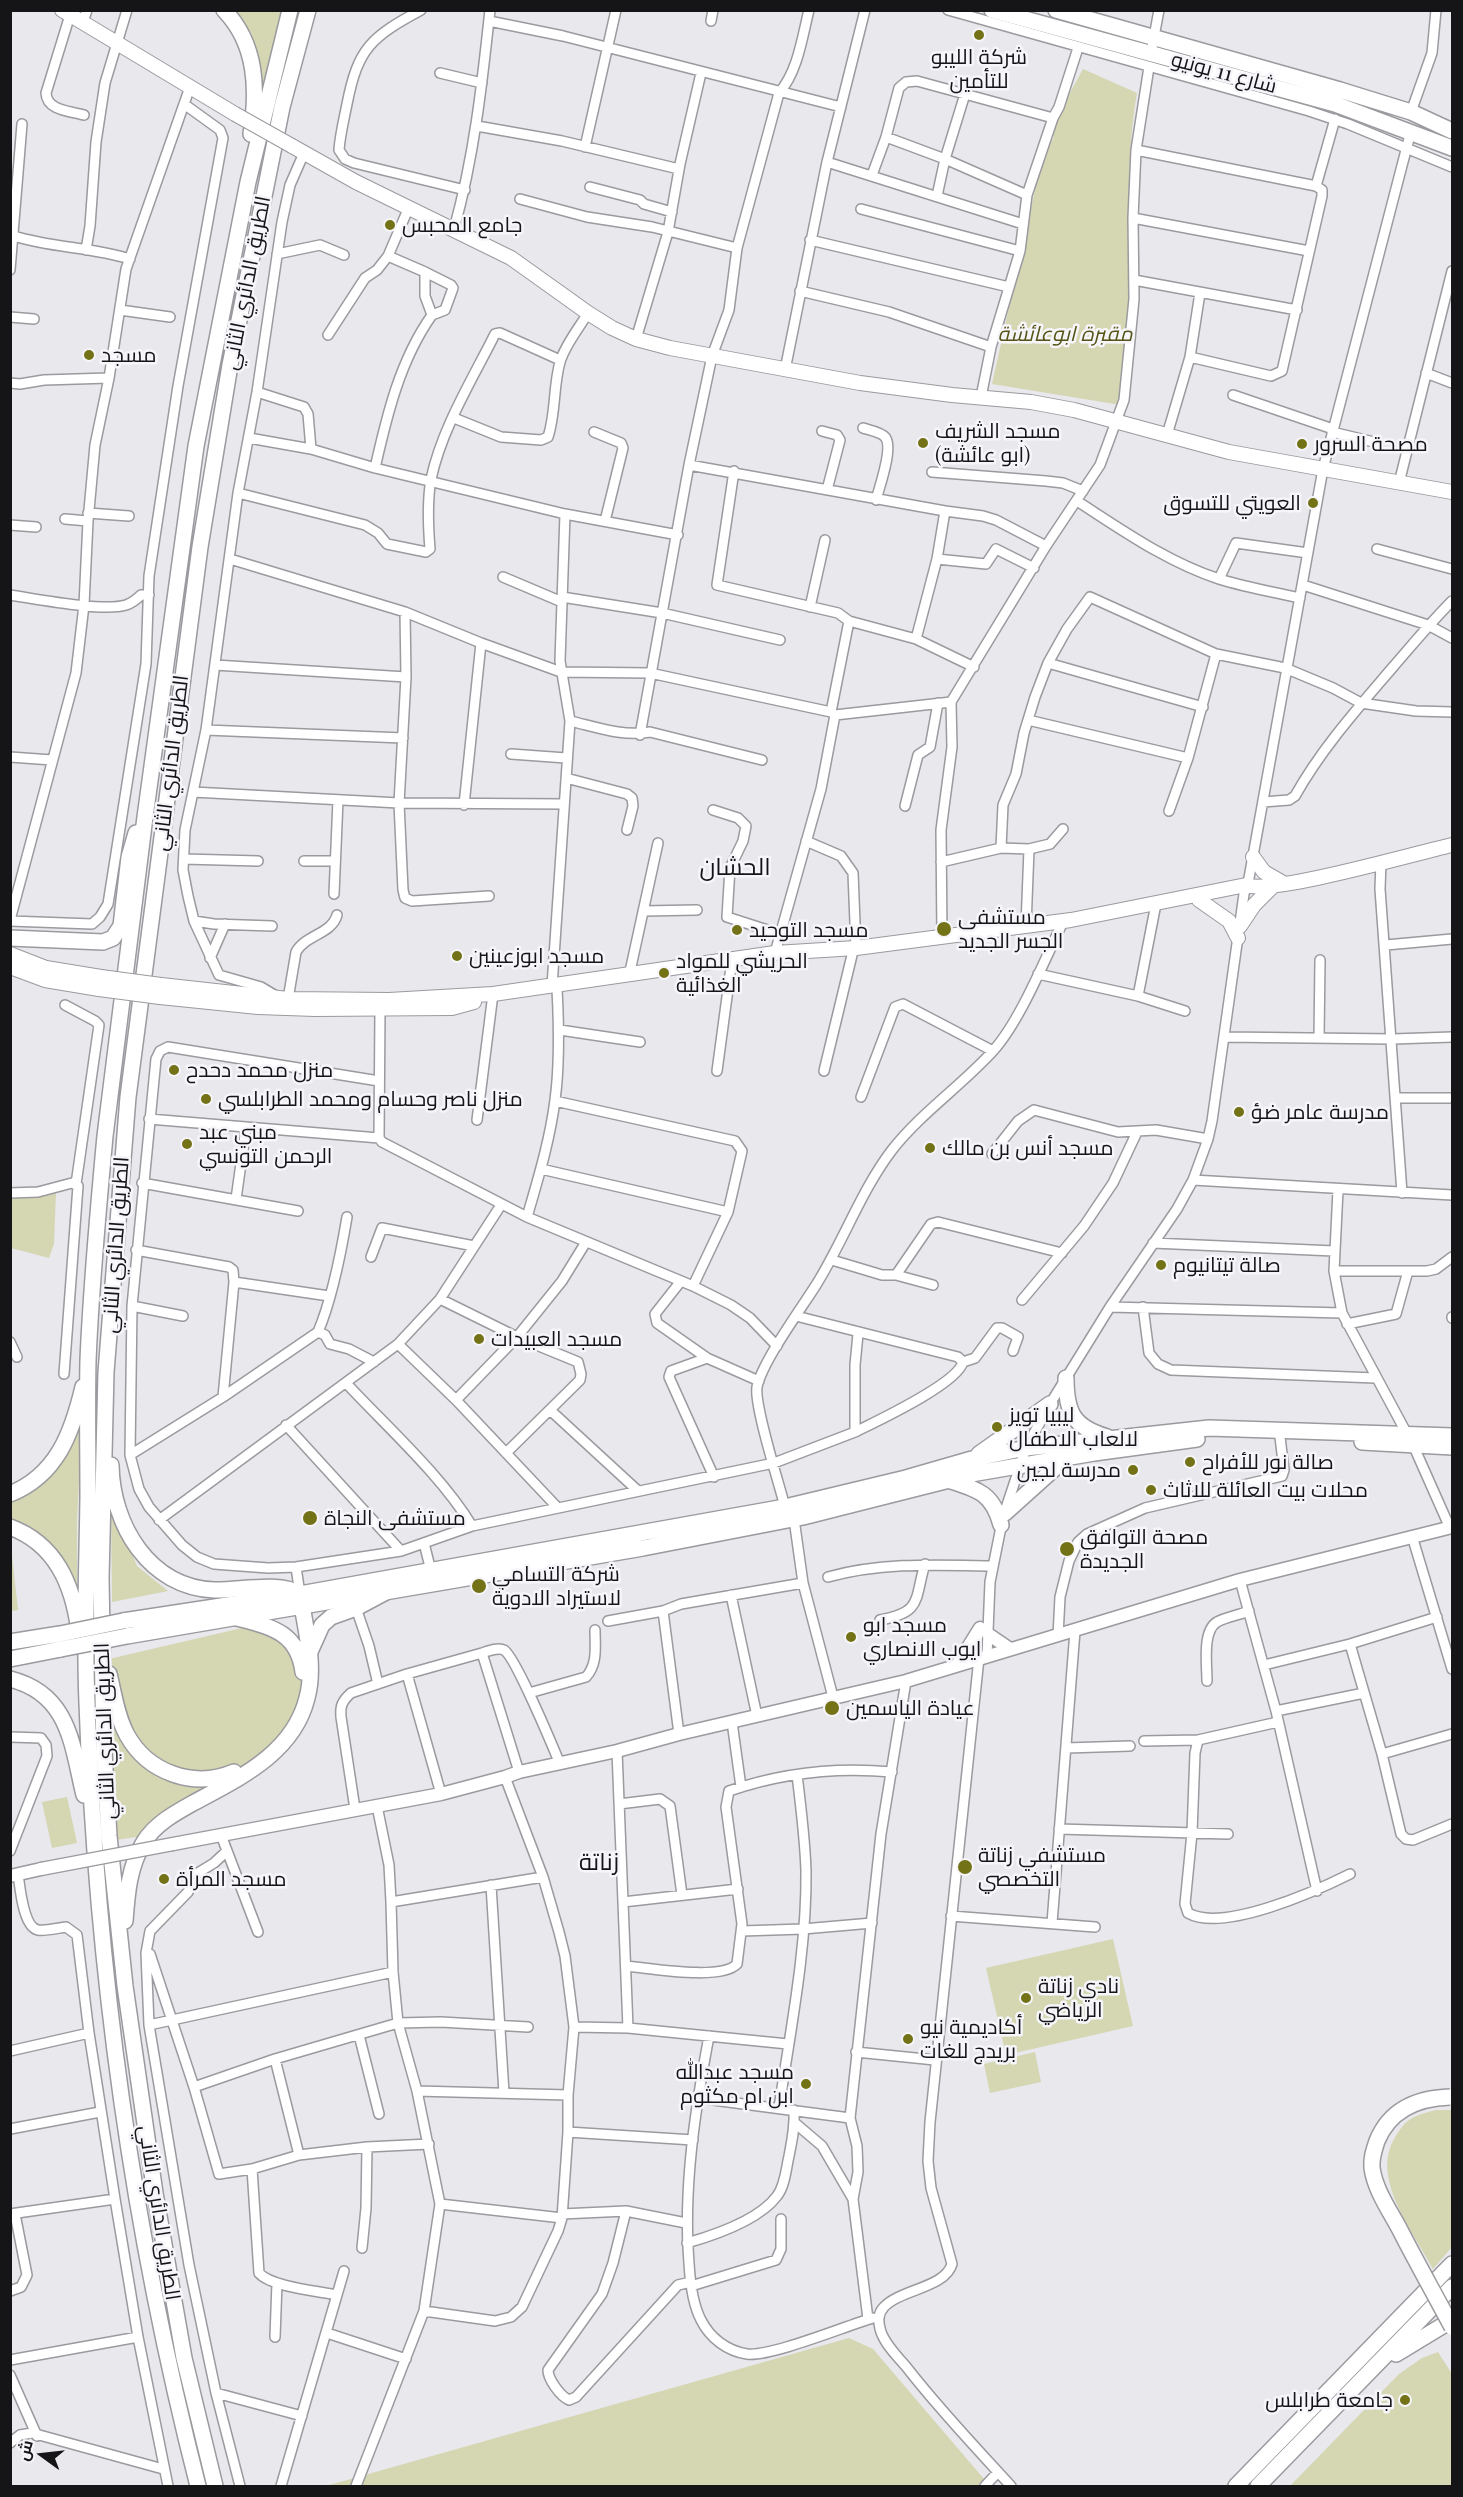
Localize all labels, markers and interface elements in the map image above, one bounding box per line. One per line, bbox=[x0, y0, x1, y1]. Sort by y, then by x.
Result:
marker: شركة الليبو للتأمين bbox=[972, 28, 986, 42]
place label: شركة الليبو للتأمين bbox=[931, 44, 1027, 94]
street label: شارع 11 يونيو bbox=[1168, 47, 1280, 99]
street label: الطريق الدائري الثاني bbox=[218, 194, 276, 372]
place label: جامع المحبس bbox=[402, 212, 522, 238]
marker: جامع المحبس bbox=[383, 218, 397, 232]
park label: مقبرة ابوعائشة bbox=[998, 321, 1132, 347]
place label: مسجد bbox=[101, 342, 156, 368]
marker: مسجد bbox=[82, 348, 96, 362]
place label: مسجد الشريف (ابو عائشة) bbox=[935, 418, 1061, 468]
place label: مصحة السرور bbox=[1314, 431, 1428, 457]
marker: مسجد الشريف (ابو عائشة) bbox=[916, 436, 930, 450]
marker: مصحة السرور bbox=[1295, 437, 1309, 451]
place label: العويتي للتسوق bbox=[1163, 490, 1301, 516]
marker: العويتي للتسوق bbox=[1306, 496, 1320, 510]
street label: الطريق الدائري الثاني bbox=[148, 674, 194, 852]
district label: الحشان bbox=[699, 854, 771, 882]
place label: مستشفى الجسر الجديد bbox=[958, 904, 1063, 954]
place label: مسجد التوحيد bbox=[749, 917, 868, 943]
marker: مستشفى الجسر الجديد bbox=[935, 920, 953, 938]
marker: مسجد التوحيد bbox=[730, 923, 744, 937]
place label: مسجد ابوزعينين bbox=[469, 943, 604, 969]
place label: الحريشي للمواد الغذائية bbox=[676, 948, 808, 998]
marker: مسجد ابوزعينين bbox=[450, 949, 464, 963]
marker: الحريشي للمواد الغذائية bbox=[657, 966, 671, 980]
place label: منزل محمد دحدح bbox=[186, 1057, 333, 1083]
marker: منزل محمد دحدح bbox=[167, 1063, 181, 1077]
place label: منزل ناصر وحسام ومحمد الطرابلسي bbox=[218, 1086, 523, 1112]
marker: منزل ناصر وحسام ومحمد الطرابلسي bbox=[199, 1092, 213, 1106]
place label: مدرسة عامر ضؤ bbox=[1251, 1099, 1389, 1125]
marker: مدرسة عامر ضؤ bbox=[1232, 1105, 1246, 1119]
place label: مبني عبد الرحمن التونسي bbox=[199, 1119, 332, 1169]
place label: مسجد أنس بن مالك bbox=[942, 1135, 1113, 1161]
marker: مبني عبد الرحمن التونسي bbox=[180, 1137, 194, 1151]
marker: مسجد أنس بن مالك bbox=[923, 1141, 937, 1155]
street label: الطريق الدائري الثاني bbox=[97, 1156, 135, 1334]
place label: صالة تيتانيوم bbox=[1173, 1252, 1281, 1278]
marker: صالة تيتانيوم bbox=[1154, 1258, 1168, 1272]
place label: مسجد العبيدات bbox=[491, 1326, 622, 1352]
marker: مسجد العبيدات bbox=[472, 1332, 486, 1346]
place label: ليبيا تويز لالعاب الاطفال bbox=[1009, 1402, 1138, 1452]
marker: ليبيا تويز لالعاب الاطفال bbox=[990, 1420, 1004, 1434]
place label: صالة نور للأفراح bbox=[1202, 1449, 1334, 1475]
marker: صالة نور للأفراح bbox=[1183, 1455, 1197, 1469]
place label: مدرسة لجين bbox=[1017, 1457, 1121, 1483]
marker: مدرسة لجين bbox=[1126, 1463, 1140, 1477]
place label: محلات بيت العائلة للاثاث bbox=[1163, 1477, 1368, 1503]
marker: محلات بيت العائلة للاثاث bbox=[1144, 1483, 1158, 1497]
place label: مستشفى النجاة bbox=[324, 1505, 466, 1531]
marker: مستشفى النجاة bbox=[301, 1509, 319, 1527]
place label: مصحة التوافق الجديدة bbox=[1080, 1524, 1208, 1574]
marker: مصحة التوافق الجديدة bbox=[1058, 1540, 1076, 1558]
place label: شركة التسامي لاستيراد الادوية bbox=[492, 1561, 621, 1611]
marker: شركة التسامي لاستيراد الادوية bbox=[470, 1577, 488, 1595]
place label: مسجد ابو ايوب الانصاري bbox=[863, 1612, 981, 1662]
marker: مسجد ابو ايوب الانصاري bbox=[844, 1630, 858, 1644]
street label: الطريق الدائري الثاني bbox=[89, 1642, 121, 1820]
place label: عيادة الياسمين bbox=[846, 1695, 975, 1721]
marker: عيادة الياسمين bbox=[823, 1699, 841, 1717]
place label: مستشفي زناتة التخصصي bbox=[978, 1842, 1106, 1892]
district label: زناتة bbox=[579, 1849, 619, 1877]
marker: مستشفي زناتة التخصصي bbox=[956, 1858, 974, 1876]
place label: مسجد المرأة bbox=[176, 1866, 286, 1892]
marker: مسجد المرأة bbox=[157, 1872, 171, 1886]
place label: نادي زناتة الرياضي bbox=[1038, 1973, 1119, 2023]
marker: نادي زناتة الرياضي bbox=[1019, 1991, 1033, 2005]
place label: أكاديمية نيو بريدج للغات bbox=[920, 2014, 1022, 2064]
marker: أكاديمية نيو بريدج للغات bbox=[901, 2032, 915, 2046]
place label: مسجد عبدالله ابن ام مكثوم bbox=[676, 2059, 794, 2109]
marker: مسجد عبدالله ابن ام مكثوم bbox=[799, 2077, 813, 2091]
street label: الطريق الدائري الثاني bbox=[133, 2124, 185, 2302]
place label: جامعة طرابلس bbox=[1265, 2387, 1393, 2413]
marker: جامعة طرابلس bbox=[1398, 2393, 1412, 2407]
north arrow bbox=[12, 2425, 72, 2485]
text: ش bbox=[11, 2438, 37, 2463]

